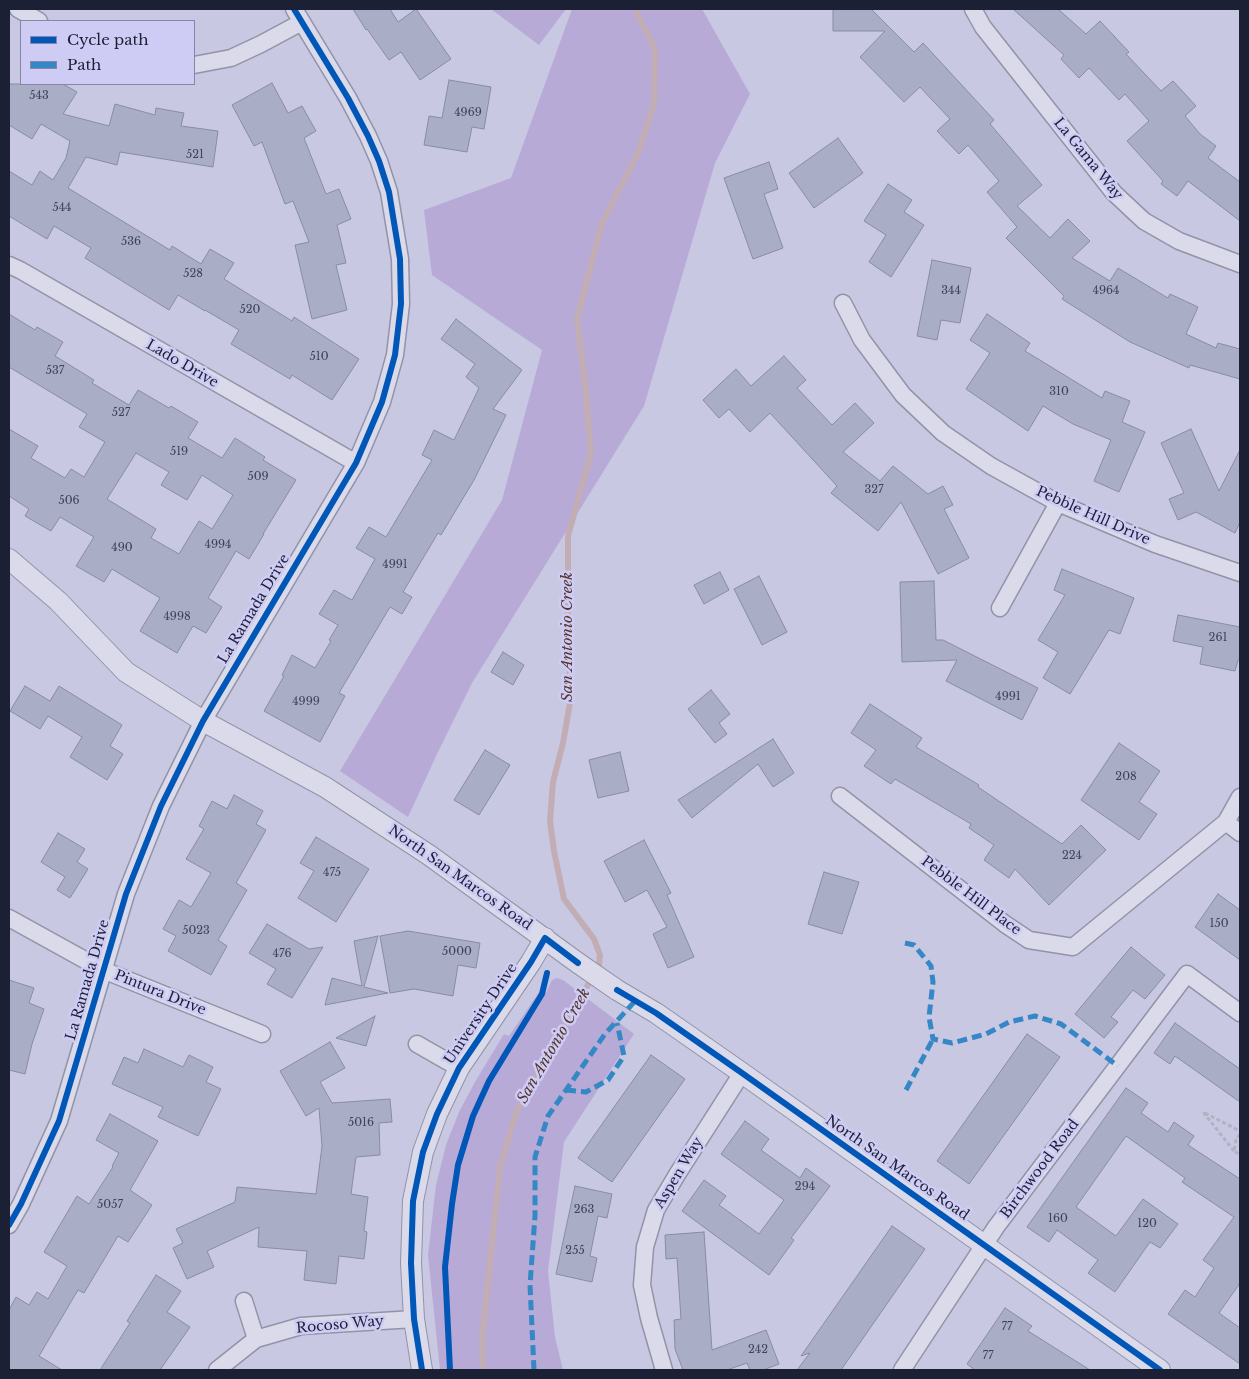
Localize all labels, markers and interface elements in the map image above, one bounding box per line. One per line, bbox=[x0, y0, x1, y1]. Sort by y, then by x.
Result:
legend bbox=[20, 20, 195, 85]
text: Cycle path bbox=[67, 30, 149, 49]
text: Path bbox=[67, 55, 101, 74]
house number: 543 bbox=[29, 89, 49, 103]
house number: 4969 bbox=[454, 106, 482, 120]
street label: La Gama Way bbox=[1050, 115, 1126, 203]
house number: 521 bbox=[186, 148, 204, 162]
house number: 544 bbox=[52, 201, 72, 215]
house number: 536 bbox=[121, 235, 141, 249]
house number: 528 bbox=[183, 267, 203, 281]
house number: 344 bbox=[941, 284, 961, 298]
house number: 4964 bbox=[1092, 284, 1120, 298]
house number: 520 bbox=[240, 303, 260, 317]
street label: Lado Drive bbox=[143, 337, 221, 391]
house number: 510 bbox=[309, 350, 329, 364]
house number: 537 bbox=[46, 364, 64, 378]
house number: 310 bbox=[1049, 385, 1069, 399]
house number: 527 bbox=[112, 406, 130, 420]
house number: 519 bbox=[170, 445, 188, 459]
house number: 509 bbox=[247, 470, 269, 484]
house number: 327 bbox=[864, 483, 884, 497]
street label: Pebble Hill Drive bbox=[1033, 483, 1153, 549]
house number: 506 bbox=[58, 494, 80, 508]
house number: 4994 bbox=[204, 538, 232, 552]
house number: 490 bbox=[111, 541, 133, 555]
street label: La Ramada Drive bbox=[215, 551, 293, 667]
house number: 4991 bbox=[382, 558, 408, 572]
water label: San Antonio Creek bbox=[559, 572, 577, 702]
house number: 4998 bbox=[163, 610, 191, 624]
house number: 261 bbox=[1209, 631, 1227, 645]
house number: 4991 bbox=[995, 690, 1021, 704]
house number: 4999 bbox=[292, 695, 320, 709]
house number: 208 bbox=[1115, 770, 1137, 784]
street label: North San Marcos Road bbox=[385, 822, 535, 934]
house number: 224 bbox=[1062, 849, 1082, 863]
street label: Pebble Hill Place bbox=[918, 853, 1024, 939]
house number: 475 bbox=[323, 866, 341, 880]
house number: 150 bbox=[1209, 917, 1229, 931]
street label: La Ramada Drive bbox=[63, 918, 113, 1042]
house number: 5023 bbox=[182, 924, 210, 938]
house number: 5000 bbox=[442, 945, 472, 959]
house number: 476 bbox=[272, 947, 292, 961]
street label: University Drive bbox=[441, 960, 521, 1068]
street label: Pintura Drive bbox=[112, 967, 208, 1019]
water label: San Antonio Creek bbox=[514, 985, 594, 1107]
street label: North San Marcos Road bbox=[822, 1112, 972, 1224]
house number: 5016 bbox=[348, 1116, 374, 1130]
street label: Birchwood Road bbox=[997, 1116, 1083, 1222]
street label: Aspen Way bbox=[651, 1134, 707, 1212]
house number: 294 bbox=[795, 1180, 815, 1194]
house number: 5057 bbox=[97, 1198, 123, 1212]
house number: 263 bbox=[574, 1203, 594, 1217]
house number: 160 bbox=[1048, 1212, 1068, 1226]
house number: 120 bbox=[1137, 1217, 1157, 1231]
house number: 255 bbox=[565, 1244, 585, 1258]
street label: Rocoso Way bbox=[295, 1313, 385, 1337]
house number: 77 bbox=[1001, 1320, 1013, 1334]
house number: 242 bbox=[748, 1343, 768, 1357]
house number: 77 bbox=[982, 1349, 994, 1363]

